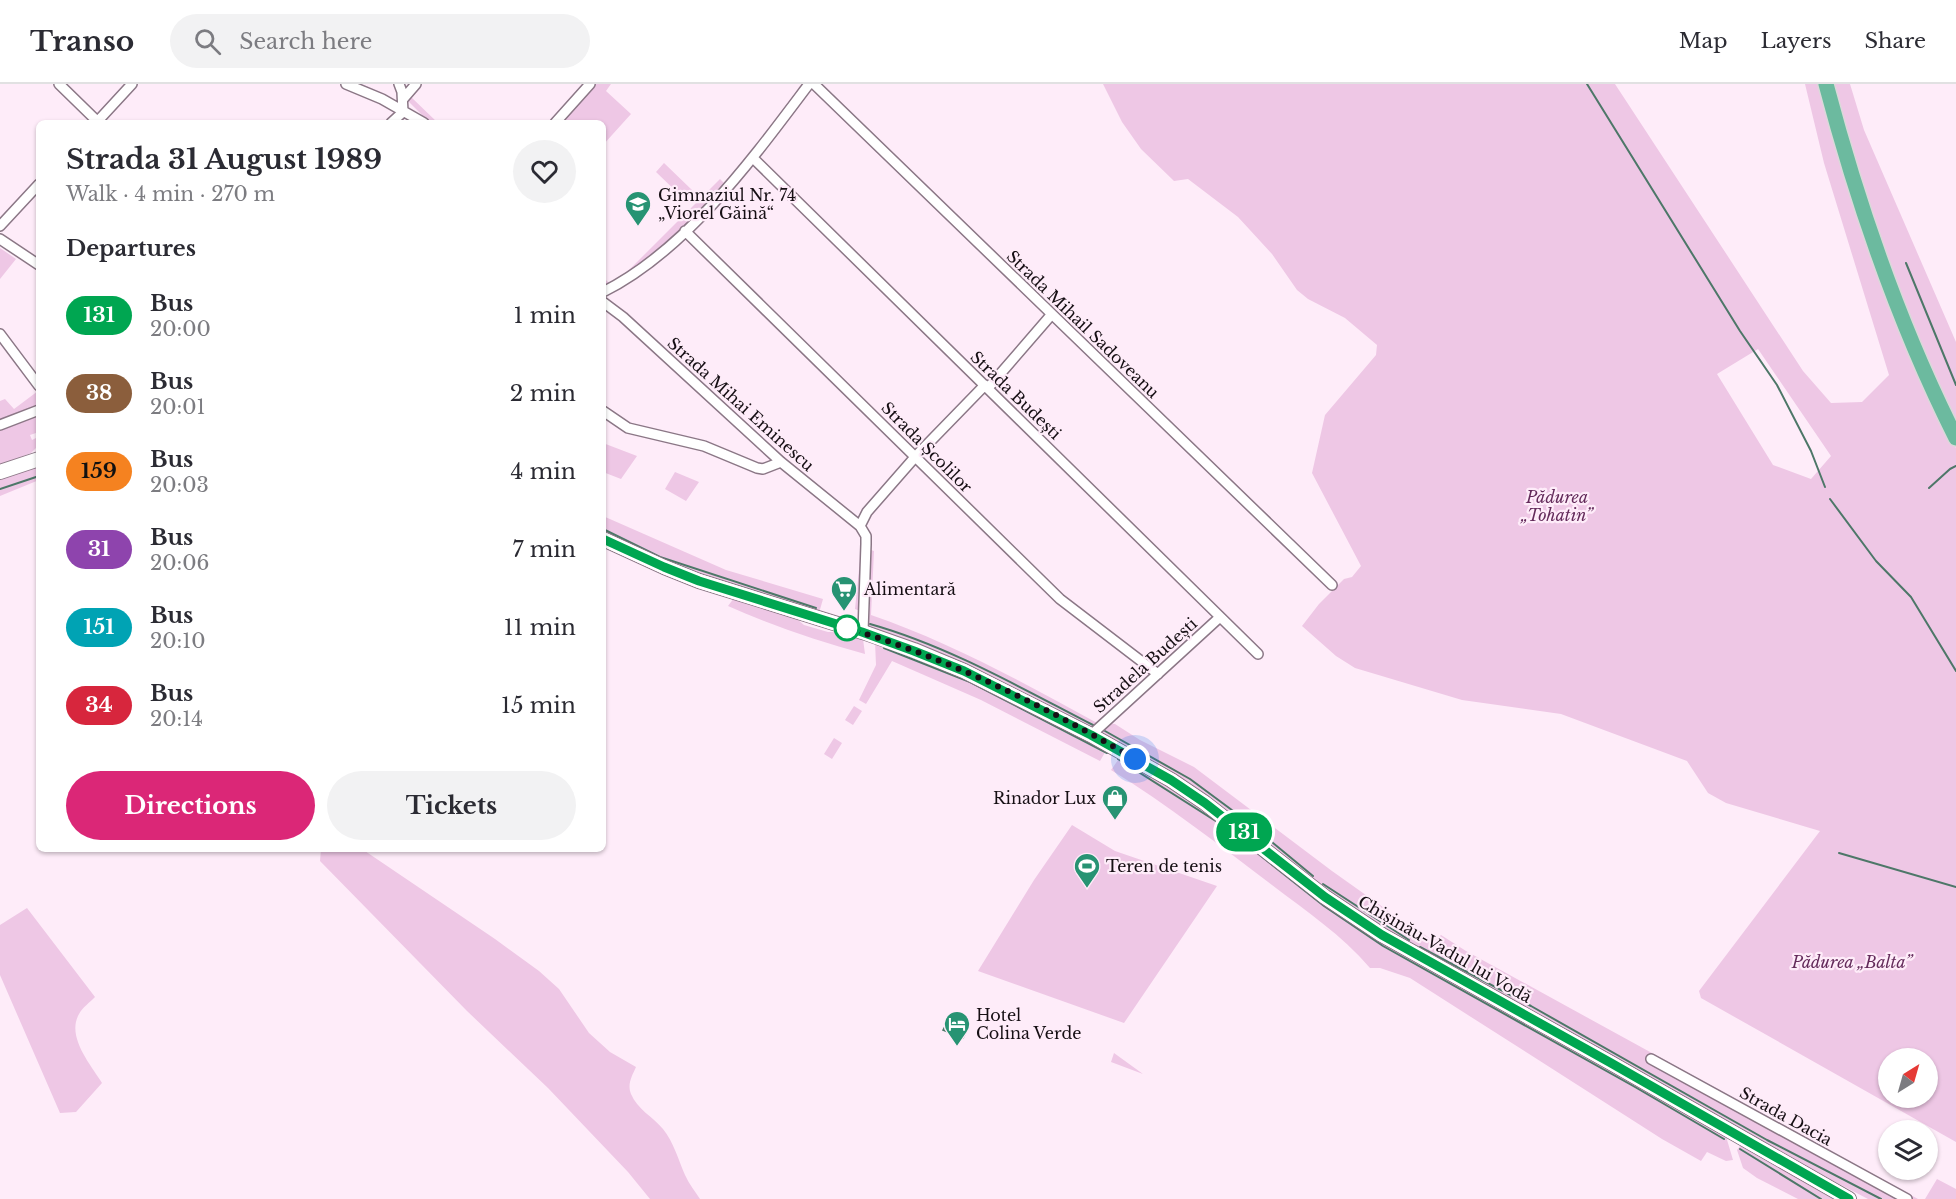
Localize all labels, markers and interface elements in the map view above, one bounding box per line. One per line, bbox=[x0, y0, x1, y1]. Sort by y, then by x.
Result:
search box bbox=[170, 14, 590, 68]
text: Transo bbox=[30, 24, 134, 59]
icon: search bbox=[191, 25, 224, 58]
text: Search here bbox=[239, 28, 372, 55]
text: Map bbox=[1679, 28, 1728, 54]
text: Layers bbox=[1761, 28, 1832, 54]
text: Share bbox=[1865, 28, 1926, 54]
button: heart bbox=[513, 140, 576, 203]
text: Strada 31 August 1989 bbox=[66, 142, 382, 177]
text: Walk · 4 min · 270 m bbox=[66, 182, 275, 206]
place label: Gimnaziul Nr. 74 „Viorel Găină“ bbox=[658, 185, 796, 223]
school or university icon: Gimnaziul Nr. 74 „Viorel Găină“ bbox=[623, 189, 653, 227]
text: Departures bbox=[66, 235, 196, 262]
street label: Strada Mihail Sadoveanu bbox=[1003, 246, 1164, 402]
text: Bus bbox=[150, 290, 193, 317]
text: 131 bbox=[83, 302, 115, 328]
text: 1 min bbox=[514, 302, 576, 329]
text: 20:00 bbox=[150, 317, 211, 341]
street label: Strada Mihai Eminescu bbox=[663, 333, 819, 475]
street label: Strada Budești bbox=[966, 347, 1066, 444]
text: Bus bbox=[150, 368, 193, 395]
text: 38 bbox=[86, 380, 112, 406]
text: 2 min bbox=[510, 380, 576, 407]
text: 20:01 bbox=[150, 395, 206, 419]
street label: Strada Școlilor bbox=[877, 397, 977, 498]
text: Bus bbox=[150, 446, 193, 473]
text: 159 bbox=[81, 458, 117, 484]
text: 4 min bbox=[511, 458, 576, 485]
text: 20:03 bbox=[150, 473, 209, 497]
park label: Pădurea „Tohatin” bbox=[1520, 487, 1595, 525]
text: Bus bbox=[150, 524, 193, 551]
text: 31 bbox=[88, 536, 110, 562]
text: 7 min bbox=[512, 536, 576, 563]
text: 20:06 bbox=[150, 551, 209, 575]
supermarket icon: Alimentară bbox=[829, 574, 859, 612]
place label: Alimentară bbox=[863, 579, 956, 599]
text: Bus bbox=[150, 602, 193, 629]
street label: Stradela Budești bbox=[1089, 613, 1202, 718]
text: 151 bbox=[84, 614, 114, 640]
text: 11 min bbox=[504, 614, 576, 641]
unlabelled marker bbox=[834, 615, 860, 641]
text: 20:10 bbox=[150, 629, 206, 653]
text: Bus bbox=[150, 680, 193, 707]
text: 34 bbox=[85, 692, 113, 718]
text: 15 min bbox=[501, 692, 576, 719]
text: 20:14 bbox=[150, 707, 203, 731]
your location bbox=[1120, 744, 1150, 774]
button: Directions bbox=[66, 771, 315, 840]
button: Tickets bbox=[327, 771, 576, 840]
shop icon: Rinador Lux bbox=[1100, 783, 1130, 821]
place label: Rinador Lux bbox=[993, 788, 1096, 808]
line badge: 131 bbox=[1210, 812, 1278, 852]
text: 131 bbox=[1228, 819, 1260, 845]
sports icon: Teren de tenis bbox=[1072, 851, 1102, 889]
place label: Teren de tenis bbox=[1106, 856, 1222, 876]
street label: Chișinău-Vadul lui Vodă bbox=[1354, 891, 1535, 1008]
park label: Pădurea „Balta” bbox=[1791, 952, 1914, 972]
place label: Hotel Colina Verde bbox=[976, 1005, 1081, 1043]
hotel icon: Hotel Colina Verde bbox=[942, 1009, 972, 1047]
north arrow bbox=[1878, 1048, 1938, 1108]
map controls bbox=[1878, 1048, 1938, 1180]
street label: Strada Dacia bbox=[1736, 1082, 1836, 1150]
button: layers bbox=[1878, 1120, 1938, 1180]

